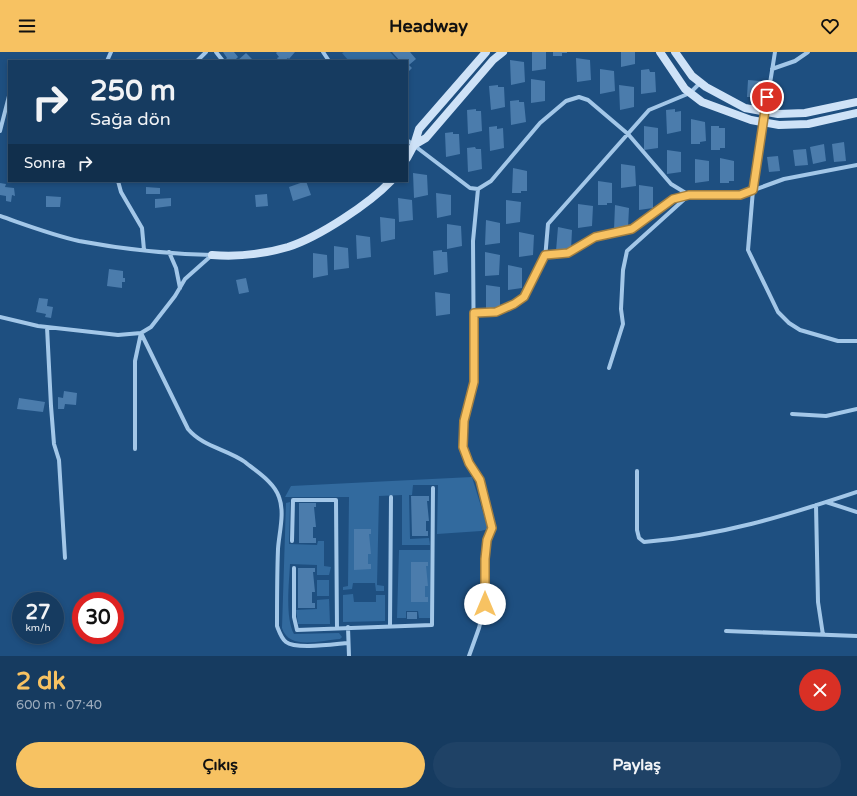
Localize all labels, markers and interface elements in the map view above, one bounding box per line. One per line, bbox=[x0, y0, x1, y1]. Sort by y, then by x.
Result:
icon: menu bbox=[16, 15, 38, 37]
text: Headway bbox=[389, 15, 468, 37]
icon: heart bbox=[819, 15, 841, 37]
text: 250 m bbox=[90, 74, 176, 108]
icon: right bbox=[24, 76, 76, 128]
pin bbox=[750, 80, 784, 114]
icon: arrive bbox=[756, 86, 778, 108]
text: Sağa dön bbox=[90, 108, 171, 130]
icon: right bbox=[74, 152, 96, 174]
text: Sonra bbox=[24, 154, 66, 172]
position arrow bbox=[464, 583, 506, 625]
speed limit sign: 30 bbox=[72, 592, 124, 644]
text: 27 bbox=[25, 601, 51, 625]
text: km/h bbox=[25, 622, 51, 634]
text: 2 dk bbox=[16, 667, 66, 696]
button: close bbox=[799, 669, 841, 711]
text: 600 m · 07:40 bbox=[16, 697, 102, 713]
button: Çıkış bbox=[16, 742, 425, 788]
button: Paylaş bbox=[433, 742, 841, 788]

